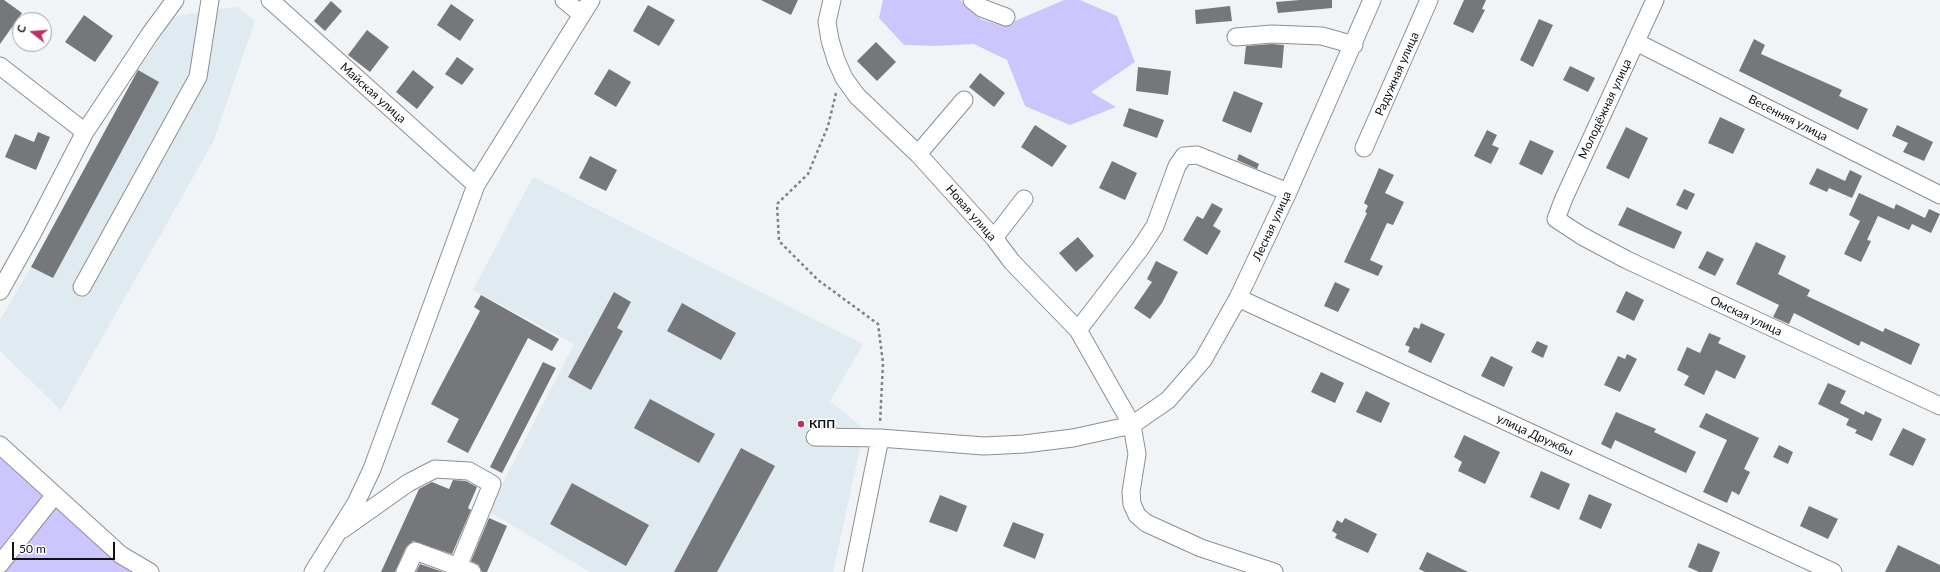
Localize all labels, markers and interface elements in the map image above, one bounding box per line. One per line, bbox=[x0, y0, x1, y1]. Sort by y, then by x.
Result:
north arrow bbox=[12, 12, 52, 52]
text: С bbox=[14, 23, 28, 34]
street label: Радужная улица bbox=[1372, 30, 1422, 118]
street label: Молодёжная улица bbox=[1576, 57, 1634, 161]
street label: Майская улица bbox=[337, 60, 409, 126]
street label: Весенняя улица bbox=[1746, 92, 1830, 144]
street label: Новая улица bbox=[943, 182, 999, 244]
street label: Лесная улица bbox=[1250, 189, 1294, 263]
street label: Омская улица bbox=[1708, 293, 1784, 339]
street label: улица Дружбы bbox=[1494, 411, 1576, 459]
place label: КПП bbox=[809, 417, 835, 431]
marker: КПП bbox=[796, 419, 806, 429]
scale bar bbox=[14, 534, 117, 560]
text: 50 m bbox=[19, 541, 46, 556]

